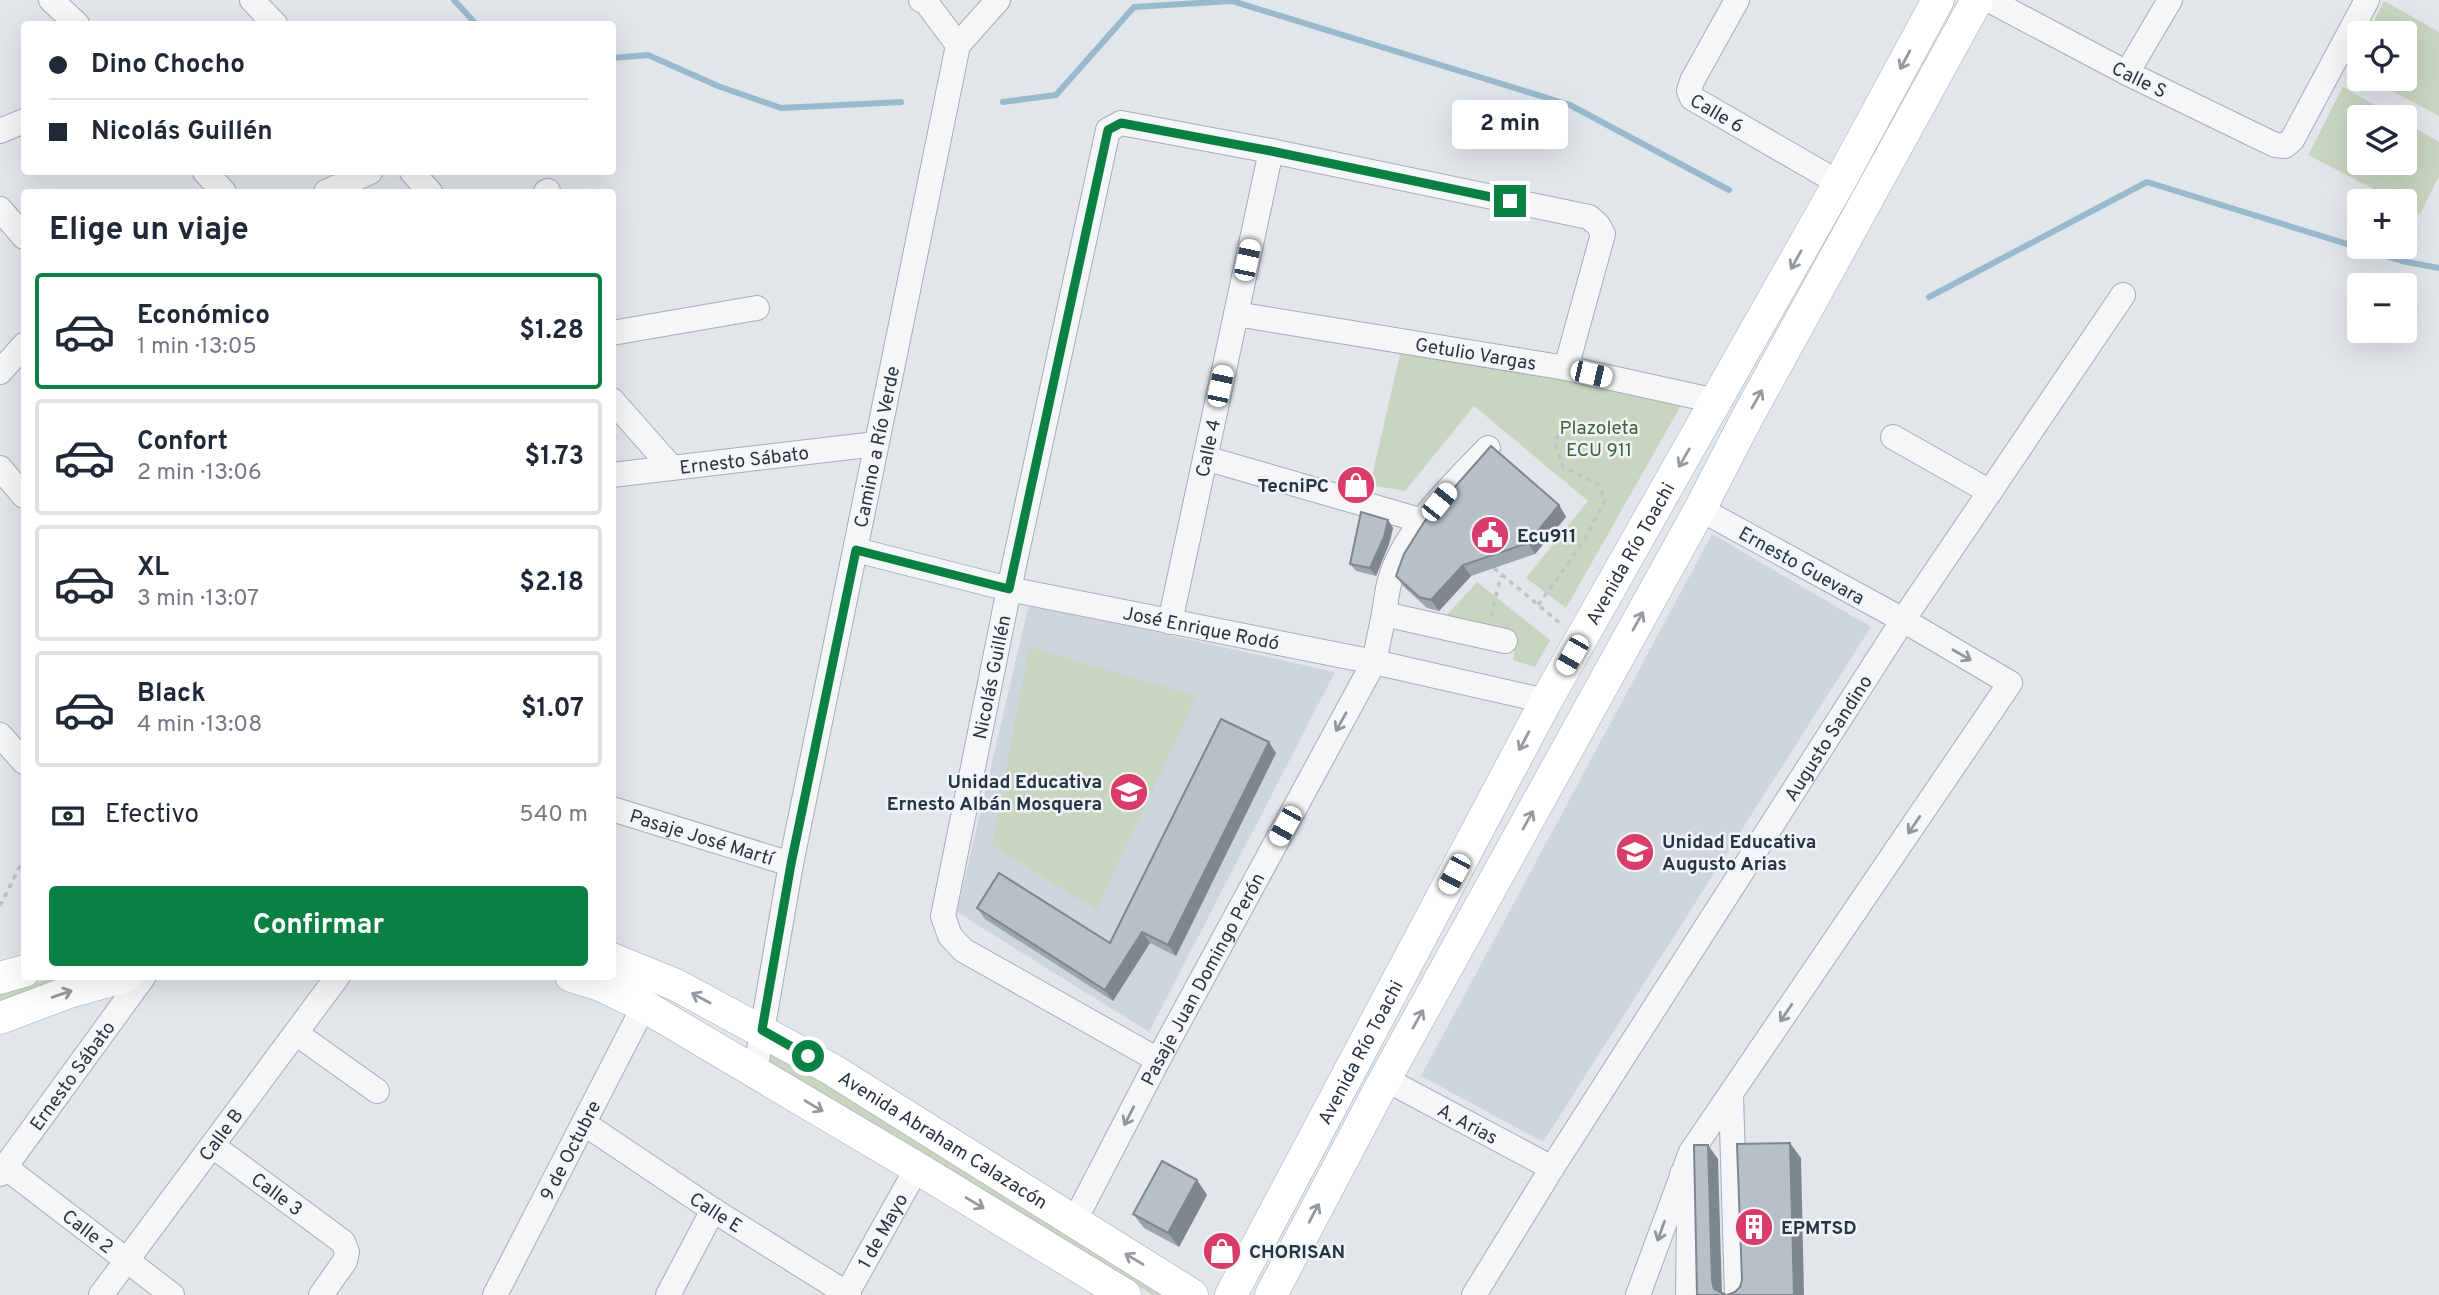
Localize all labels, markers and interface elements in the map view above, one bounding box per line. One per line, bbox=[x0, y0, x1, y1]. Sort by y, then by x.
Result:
map controls bbox=[2347, 21, 2417, 343]
button: locate bbox=[2347, 21, 2417, 91]
text: Dino Chocho bbox=[91, 49, 245, 82]
one-way arrow bbox=[1898, 49, 1912, 70]
street label: Calle S bbox=[2107, 57, 2170, 104]
street label: Calle 6 bbox=[1685, 89, 1748, 139]
callout: 2 min bbox=[1452, 100, 1568, 148]
button: layers bbox=[2347, 105, 2417, 175]
text: 2 min bbox=[1480, 110, 1540, 139]
text: Nicolás Guillén bbox=[91, 116, 273, 149]
route end bbox=[1494, 185, 1526, 217]
button: + bbox=[2347, 189, 2417, 259]
text: Elige un viaje bbox=[49, 211, 249, 251]
car bbox=[1233, 237, 1262, 283]
one-way arrow bbox=[1789, 249, 1803, 269]
button: − bbox=[2347, 273, 2417, 343]
icon: car bbox=[53, 300, 116, 363]
text: Económico bbox=[137, 300, 270, 333]
text: $1.28 bbox=[519, 315, 584, 348]
text: 1 min · 13:05 bbox=[137, 333, 257, 362]
street label: Getulio Vargas bbox=[1413, 333, 1538, 377]
car bbox=[1569, 359, 1614, 389]
car bbox=[1206, 363, 1235, 409]
street label: Camino a Río Verde bbox=[850, 364, 906, 530]
one-way arrow bbox=[1750, 389, 1764, 409]
street label: Calle 4 bbox=[1191, 417, 1227, 480]
park label: Plazoleta ECU 911 bbox=[1560, 417, 1638, 463]
icon: car bbox=[53, 426, 116, 489]
text: Confort bbox=[137, 426, 228, 459]
text: $1.73 bbox=[525, 441, 584, 474]
street label: Ernesto Sábato bbox=[678, 442, 810, 481]
one-way arrow bbox=[1677, 447, 1691, 467]
text: 2 min · 13:06 bbox=[137, 459, 262, 488]
shop icon: TecniPC bbox=[1335, 464, 1377, 506]
place label: TecniPC bbox=[1257, 475, 1329, 499]
car bbox=[1418, 479, 1461, 525]
street label: Avenida Río Toachi bbox=[1581, 479, 1681, 630]
public building icon: Ecu911 bbox=[1469, 514, 1511, 556]
street label: Ernesto Guevara bbox=[1734, 522, 1868, 611]
place label: Ecu911 bbox=[1517, 525, 1577, 549]
icon: car bbox=[53, 552, 116, 615]
text: XL bbox=[137, 552, 169, 585]
text: $2.18 bbox=[519, 567, 584, 600]
text: 3 min · 13:07 bbox=[137, 585, 259, 614]
street label: José Enrique Rodó bbox=[1121, 602, 1281, 657]
one-way arrow bbox=[1631, 611, 1645, 631]
street label: Nicolás Guillén bbox=[969, 613, 1017, 742]
car bbox=[1553, 632, 1592, 678]
one-way arrow bbox=[1951, 648, 1971, 662]
street label: Augusto Sandino bbox=[1780, 671, 1879, 806]
icon: car bbox=[53, 678, 116, 741]
text: Black bbox=[137, 678, 206, 711]
text: $1.07 bbox=[521, 693, 584, 726]
text: 4 min · 13:08 bbox=[137, 711, 262, 740]
one-way arrow bbox=[1334, 711, 1348, 731]
one-way arrow bbox=[1517, 730, 1531, 751]
place label: Unidad Educativa Ernesto Albán Mosquera bbox=[887, 771, 1102, 817]
school or university icon: Unidad Educativa Ernesto Albán Mosquera bbox=[1108, 771, 1150, 813]
icon: cash bbox=[49, 797, 87, 835]
text: Efectivo bbox=[105, 799, 199, 832]
text: 540 m bbox=[519, 801, 588, 830]
car bbox=[1266, 803, 1305, 849]
street label: Pasaje José Martí bbox=[626, 805, 778, 873]
one-way arrow bbox=[1521, 810, 1535, 830]
one-way arrow bbox=[1906, 815, 1921, 834]
school or university icon: Unidad Educativa Augusto Arias bbox=[1614, 831, 1656, 873]
place label: Unidad Educativa Augusto Arias bbox=[1662, 831, 1816, 877]
car bbox=[1435, 851, 1474, 897]
street label: Pasaje Juan Domingo Perón bbox=[1137, 869, 1271, 1090]
button: Confirmar bbox=[49, 886, 588, 966]
street label: Avenida Río Toachi bbox=[1314, 977, 1410, 1129]
one-way arrow bbox=[50, 987, 72, 999]
one-way arrow bbox=[691, 991, 712, 1004]
one-way arrow bbox=[1779, 1003, 1793, 1023]
one-way arrow bbox=[1412, 1009, 1425, 1030]
street label: Ernesto Sábato bbox=[25, 1017, 121, 1136]
route start bbox=[792, 1040, 824, 1072]
street label: Avenida Abraham Calazacón bbox=[833, 1067, 1051, 1216]
street label: 9 de Octubre bbox=[536, 1097, 607, 1205]
street label: A. Arias bbox=[1433, 1099, 1501, 1151]
one-way arrow bbox=[804, 1100, 824, 1114]
street label: Calle B bbox=[195, 1105, 249, 1167]
one-way arrow bbox=[1121, 1105, 1135, 1126]
street label: Calle 3 bbox=[246, 1168, 307, 1222]
street label: Calle E bbox=[684, 1188, 746, 1239]
street label: 1 de Mayo bbox=[853, 1190, 914, 1273]
one-way arrow bbox=[965, 1197, 985, 1211]
one-way arrow bbox=[1308, 1203, 1322, 1224]
street label: Calle 2 bbox=[57, 1205, 118, 1260]
building icon: EPMTSD bbox=[1733, 1206, 1775, 1248]
place label: EPMTSD bbox=[1781, 1217, 1857, 1241]
one-way arrow bbox=[1654, 1219, 1666, 1241]
shop icon: CHORISAN bbox=[1201, 1230, 1243, 1272]
place label: CHORISAN bbox=[1249, 1241, 1345, 1265]
one-way arrow bbox=[1124, 1252, 1144, 1266]

